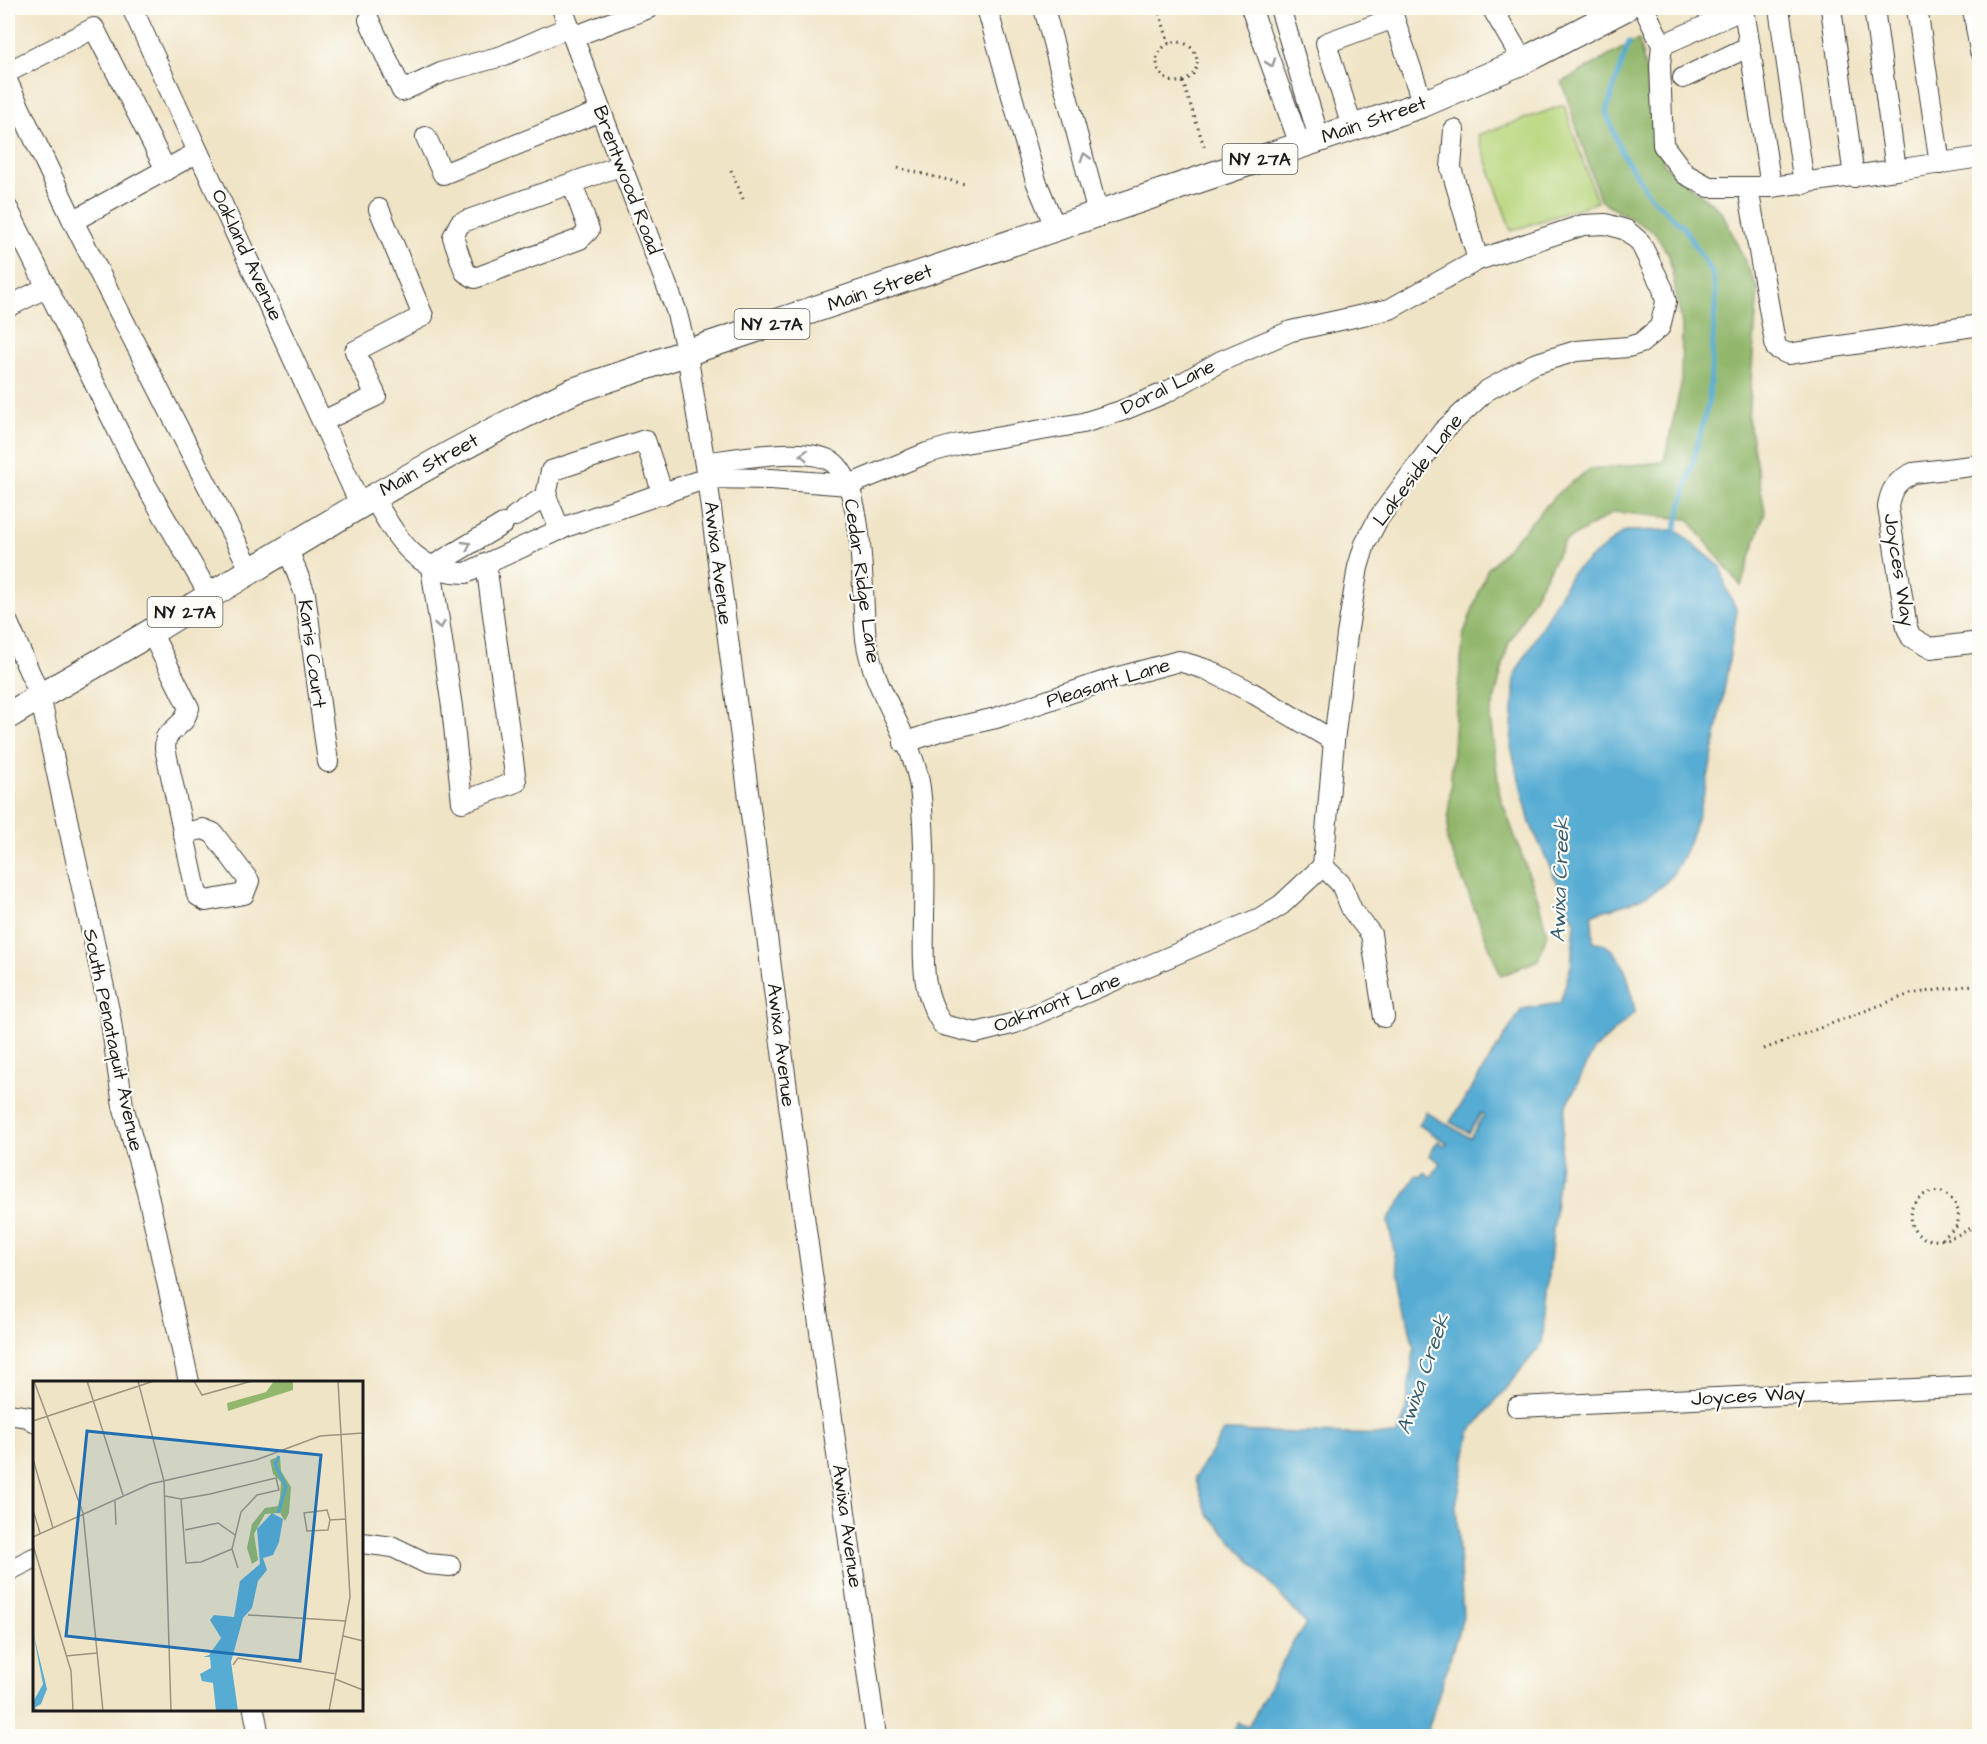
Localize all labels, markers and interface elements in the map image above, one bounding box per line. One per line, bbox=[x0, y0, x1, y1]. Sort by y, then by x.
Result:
one-way arrow bbox=[1263, 57, 1276, 68]
street label: Main Street bbox=[1318, 89, 1430, 151]
street label: Brentwood Road bbox=[586, 102, 668, 258]
road number: NY 27A bbox=[1222, 144, 1298, 174]
one-way arrow bbox=[1079, 152, 1092, 162]
street label: Oakland Avenue bbox=[204, 185, 290, 326]
street label: Main Street bbox=[824, 257, 936, 319]
road number: NY 27A bbox=[734, 309, 810, 339]
street label: Doral Lane bbox=[1116, 352, 1220, 422]
street label: Lakeside Lane bbox=[1366, 408, 1470, 532]
street label: Main Street bbox=[374, 426, 484, 504]
one-way arrow bbox=[799, 448, 808, 461]
street label: Cedar Ridge Lane bbox=[836, 497, 887, 665]
street label: Awixa Avenue bbox=[697, 499, 740, 627]
street label: Joyces Way bbox=[1875, 511, 1922, 629]
one-way arrow bbox=[461, 541, 471, 553]
road number: NY 27A bbox=[148, 597, 222, 627]
street label: Karis Court bbox=[291, 598, 333, 710]
one-way arrow bbox=[433, 620, 445, 630]
street label: Pleasant Lane bbox=[1043, 651, 1173, 715]
water label: Awixa Creek bbox=[1543, 816, 1577, 943]
street label: South Penataquit Avenue bbox=[76, 926, 150, 1154]
street label: Oakmont Lane bbox=[990, 966, 1125, 1040]
street label: Awixa Avenue bbox=[760, 981, 803, 1109]
water label: Awixa Creek bbox=[1389, 1309, 1457, 1438]
street label: Joyces Way bbox=[1690, 1379, 1806, 1414]
inset map bbox=[33, 1381, 363, 1711]
street label: Awixa Avenue bbox=[824, 1462, 870, 1590]

